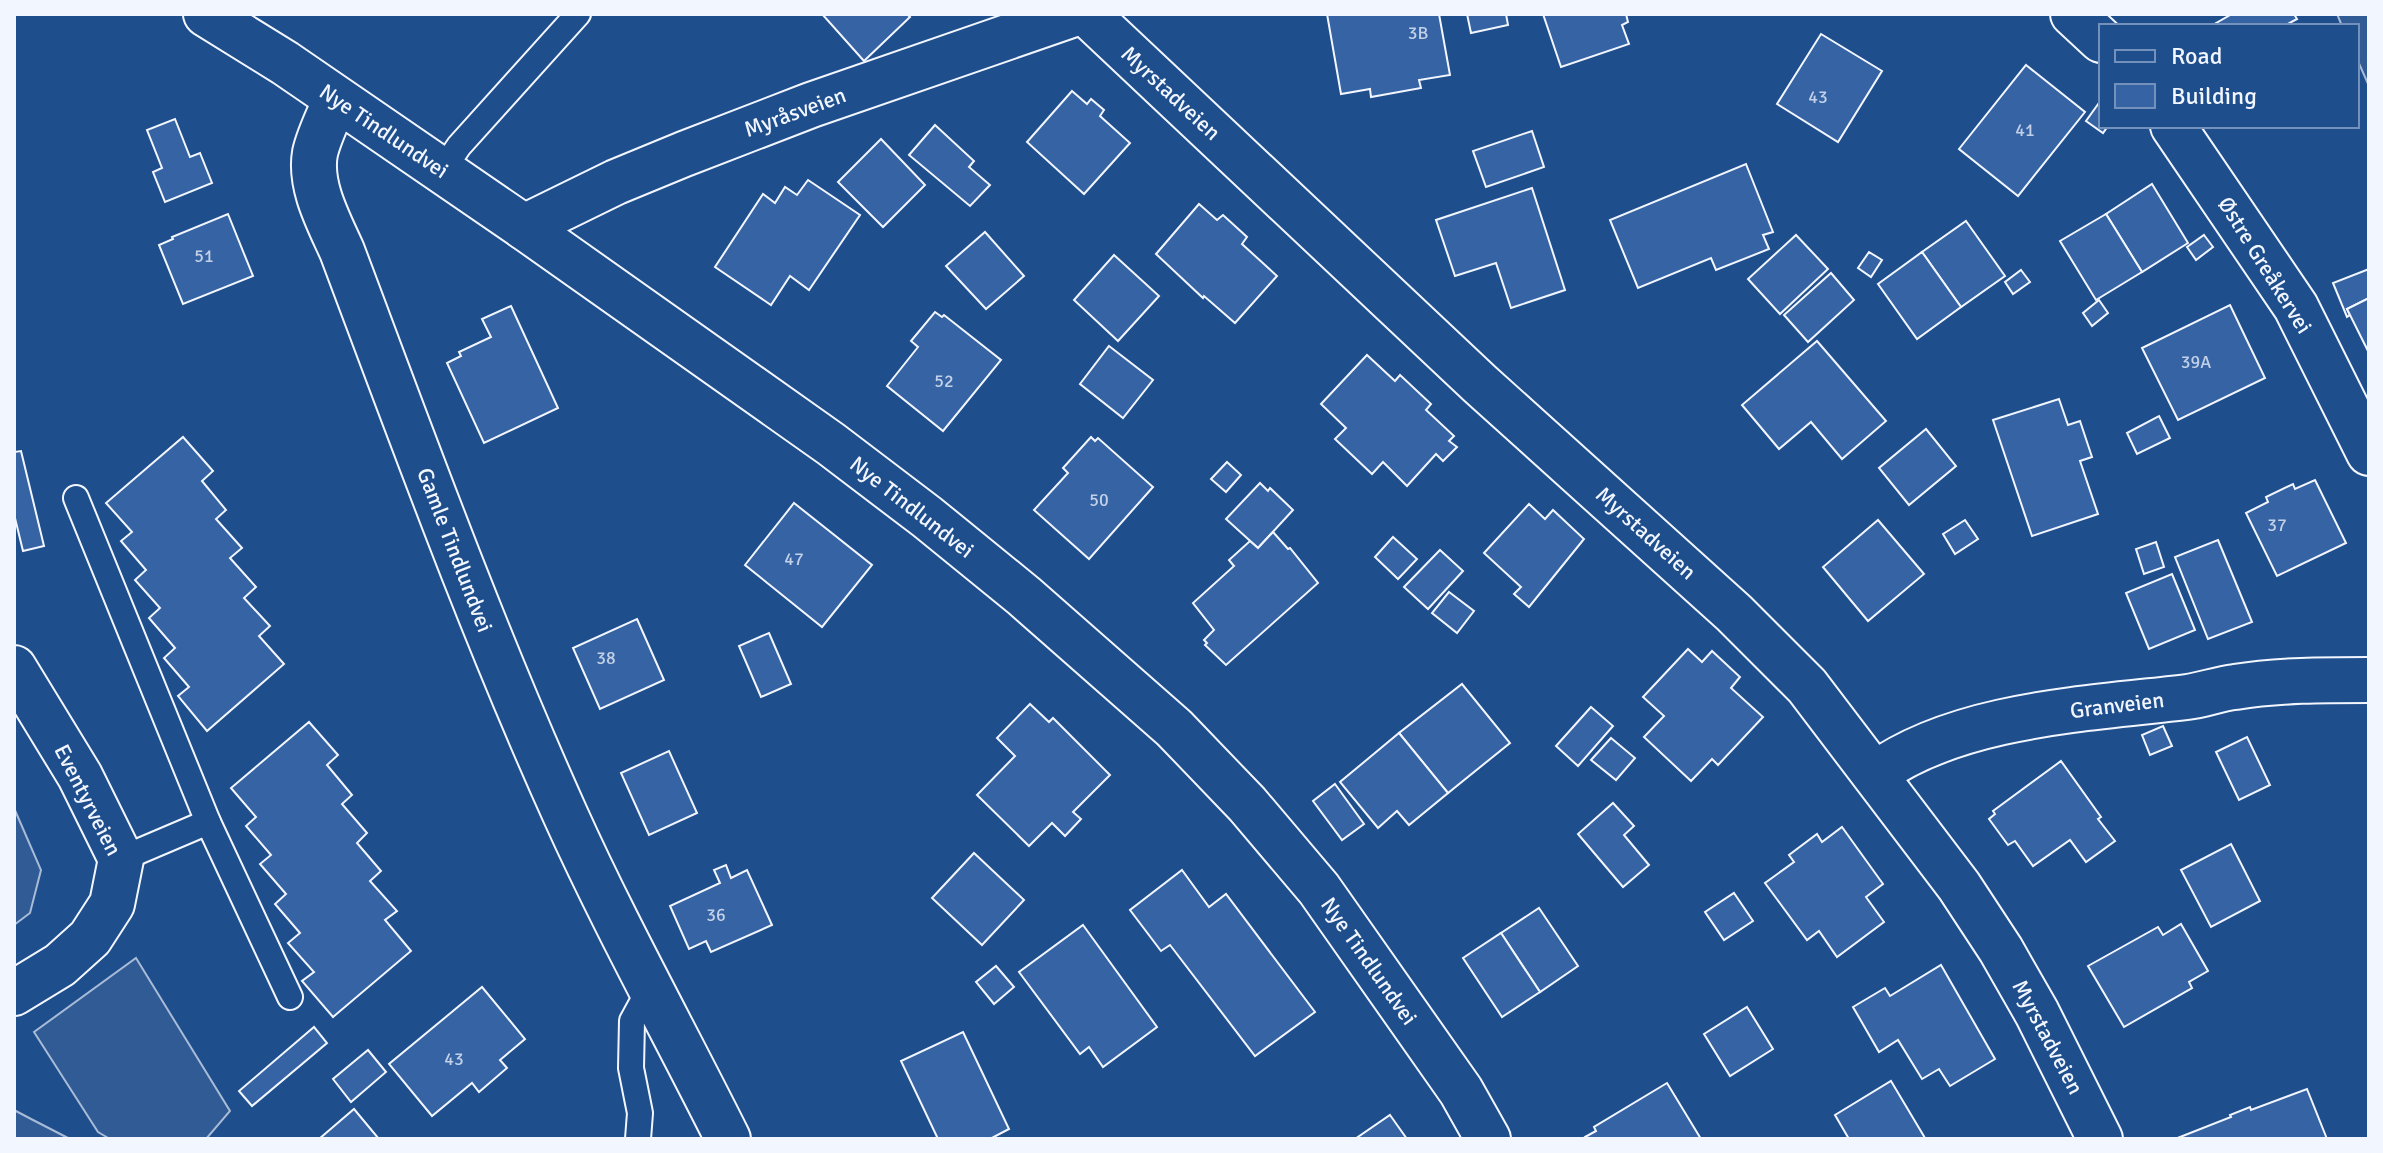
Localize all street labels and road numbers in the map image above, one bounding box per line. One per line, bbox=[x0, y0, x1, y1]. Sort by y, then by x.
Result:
street label: Myrstadveien bbox=[1116, 40, 1226, 146]
street label: Nye Tindlundvei bbox=[314, 78, 454, 184]
street label: Myråsveien bbox=[740, 81, 850, 143]
street label: Østre Greåkervei bbox=[2212, 192, 2318, 338]
street label: Nye Tindlundvei bbox=[845, 450, 979, 564]
street label: Gamle Tindlundvei bbox=[411, 464, 499, 636]
street label: Myrstadveien bbox=[1590, 481, 1702, 585]
street label: Granveien bbox=[2068, 686, 2166, 724]
street label: Eventyrveien bbox=[48, 740, 128, 860]
street label: Nye Tindlundvei bbox=[1315, 892, 1423, 1030]
street label: Myrstadveien bbox=[2007, 975, 2089, 1099]

